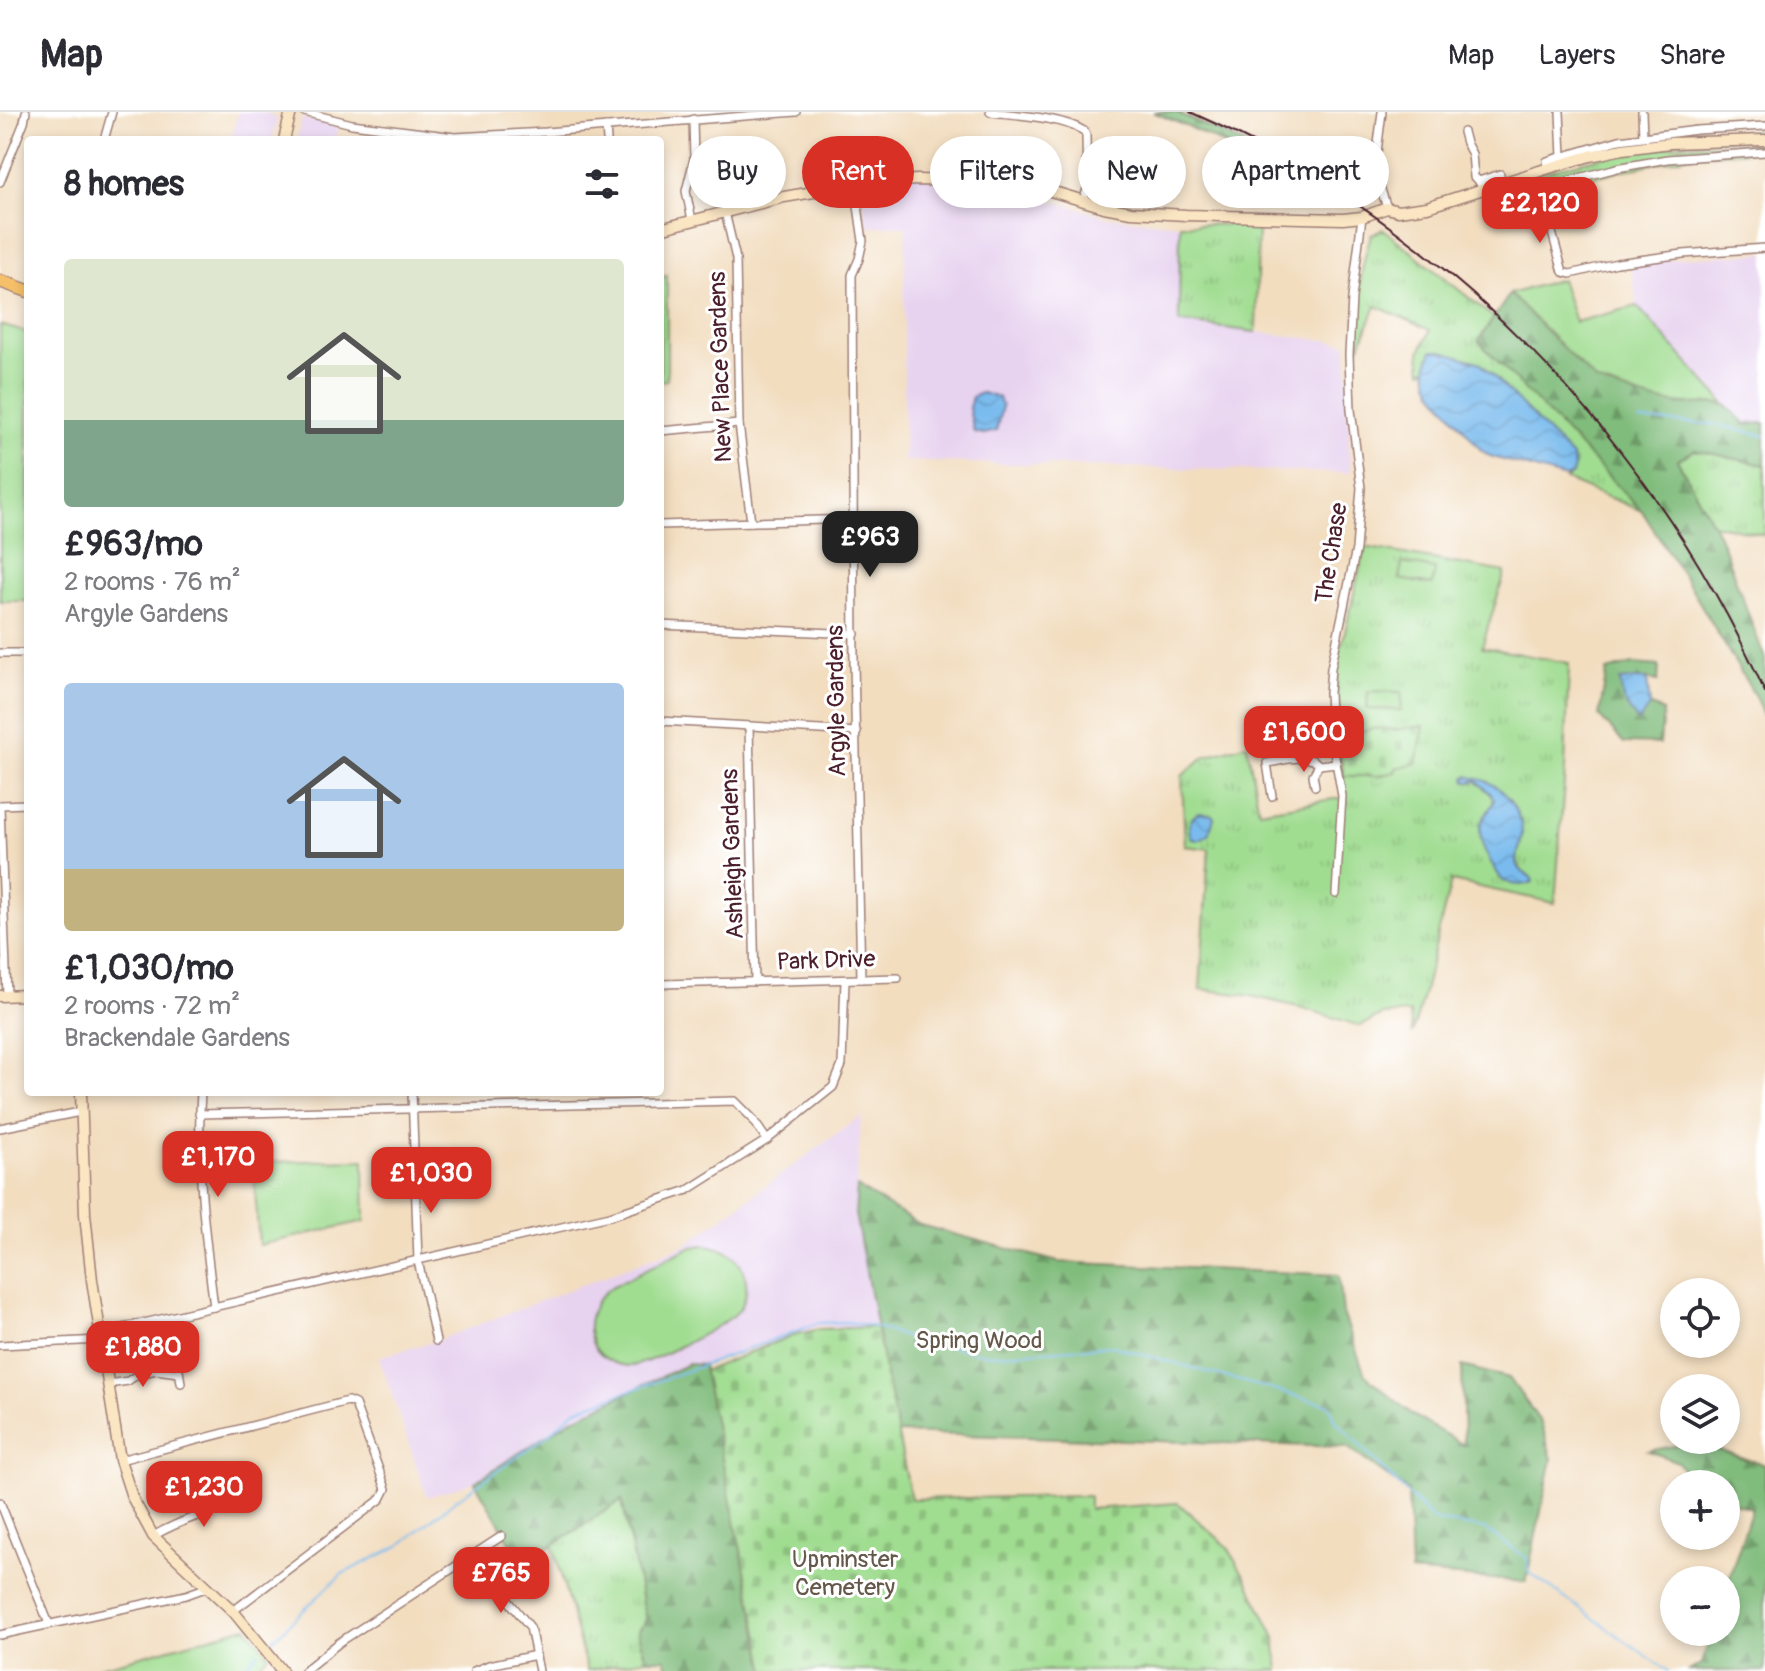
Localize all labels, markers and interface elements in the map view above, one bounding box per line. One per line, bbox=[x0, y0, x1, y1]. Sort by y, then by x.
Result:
text: Map bbox=[40, 31, 103, 79]
text: Map bbox=[1448, 38, 1494, 73]
text: Layers bbox=[1538, 38, 1615, 73]
text: Share bbox=[1659, 38, 1725, 73]
chip: Buy bbox=[688, 136, 786, 208]
chip: Rent bbox=[802, 136, 914, 208]
chip: Filters bbox=[930, 136, 1062, 208]
chip: New bbox=[1078, 136, 1186, 208]
chip: Apartment bbox=[1202, 136, 1389, 208]
icon: filters bbox=[580, 162, 624, 206]
text: 8 homes bbox=[64, 163, 184, 206]
pin: £2,120 bbox=[1475, 177, 1605, 245]
text: £2,120 bbox=[1500, 187, 1580, 219]
street label: New Place Gardens bbox=[703, 271, 738, 463]
icon: home bbox=[272, 311, 416, 455]
street label: The Chase bbox=[1309, 501, 1354, 605]
pin: £963 bbox=[823, 511, 917, 579]
text: £963 bbox=[840, 521, 900, 553]
text: £963/mo bbox=[64, 523, 203, 566]
text: 2 rooms · 76 m² bbox=[64, 566, 241, 598]
text: Argyle Gardens bbox=[64, 598, 228, 630]
street label: Argyle Gardens bbox=[821, 625, 852, 777]
pin: £1,600 bbox=[1239, 706, 1369, 774]
text: £1,600 bbox=[1262, 716, 1346, 748]
icon: home bbox=[272, 735, 416, 879]
street label: Ashleigh Gardens bbox=[715, 768, 750, 940]
street label: Park Drive bbox=[776, 944, 876, 977]
text: £1,030/mo bbox=[64, 947, 234, 990]
text: 2 rooms · 72 m² bbox=[64, 990, 240, 1022]
text: Brackendale Gardens bbox=[64, 1022, 290, 1054]
pin: £1,170 bbox=[153, 1131, 283, 1199]
text: £1,170 bbox=[180, 1141, 256, 1173]
pin: £1,030 bbox=[366, 1147, 496, 1215]
text: £1,030 bbox=[389, 1157, 473, 1189]
map controls bbox=[1660, 1278, 1740, 1646]
button: locate bbox=[1660, 1278, 1740, 1358]
pin: £1,880 bbox=[78, 1321, 208, 1389]
park label: Spring Wood bbox=[916, 1326, 1042, 1355]
text: £1,880 bbox=[104, 1331, 182, 1363]
button: layers bbox=[1660, 1374, 1740, 1454]
pin: £1,230 bbox=[139, 1461, 269, 1529]
button: + bbox=[1660, 1470, 1740, 1550]
text: £1,230 bbox=[164, 1471, 244, 1503]
park label: Upminster Cemetery bbox=[792, 1545, 899, 1602]
pin: £765 bbox=[454, 1547, 548, 1615]
text: £765 bbox=[471, 1557, 531, 1589]
button: − bbox=[1660, 1566, 1740, 1646]

